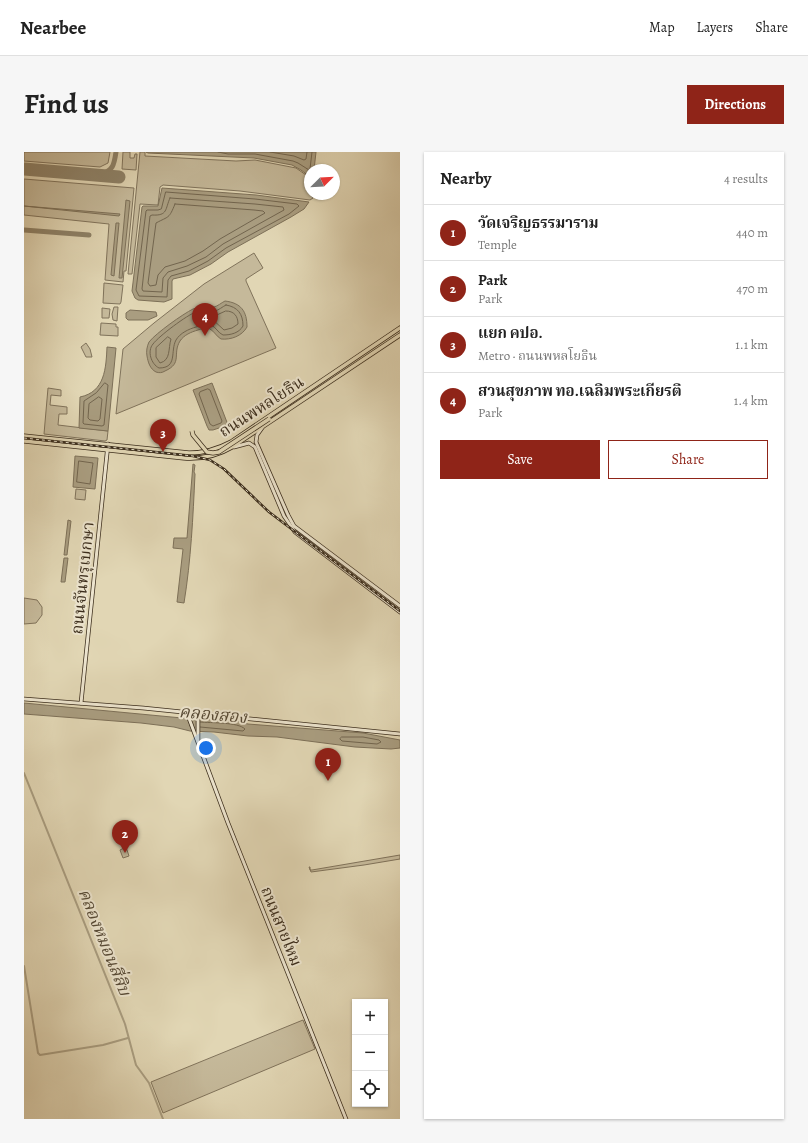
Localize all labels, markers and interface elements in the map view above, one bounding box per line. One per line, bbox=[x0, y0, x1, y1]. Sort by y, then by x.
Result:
text: Nearbee bbox=[20, 15, 86, 41]
text: Map bbox=[649, 18, 675, 37]
text: Layers bbox=[697, 18, 733, 37]
text: Share bbox=[755, 18, 788, 37]
text: Find us bbox=[24, 85, 109, 123]
button: Directions bbox=[687, 85, 784, 124]
north arrow bbox=[304, 164, 340, 200]
text: Nearby bbox=[440, 167, 491, 190]
text: 4 results bbox=[724, 170, 768, 187]
text: วัดเจริญธรรมาราม bbox=[478, 213, 599, 233]
text: 1 bbox=[451, 224, 455, 241]
text: 440 m bbox=[736, 224, 768, 241]
text: Temple bbox=[478, 236, 517, 253]
text: Park bbox=[478, 270, 507, 290]
text: 2 bbox=[450, 280, 456, 297]
text: 470 m bbox=[736, 280, 768, 297]
text: Park bbox=[478, 290, 502, 307]
pin: 4 bbox=[192, 303, 218, 336]
text: แยก คปอ. bbox=[478, 323, 543, 343]
text: 3 bbox=[450, 336, 456, 353]
text: 1.1 km bbox=[735, 336, 768, 353]
text: Metro · ถนนพหลโยธิน bbox=[478, 347, 597, 364]
street label: ถนนพหลโยธิน bbox=[215, 371, 308, 443]
text: สวนสุขภาพ ทอ.เฉลิมพระเกียรติ bbox=[478, 381, 682, 401]
text: 4 bbox=[450, 392, 456, 409]
text: 1.4 km bbox=[734, 392, 768, 409]
text: Park bbox=[478, 404, 502, 421]
pin: 3 bbox=[150, 419, 176, 452]
button: Save bbox=[440, 440, 600, 479]
button: Share bbox=[608, 440, 768, 479]
street label: ถนนจันทรุเบกษา bbox=[66, 521, 100, 635]
water label: คลองสอง bbox=[178, 700, 249, 729]
your location bbox=[196, 738, 216, 758]
pin: 1 bbox=[315, 748, 341, 781]
pin: 2 bbox=[112, 820, 138, 853]
street label: ถนนสายไหม bbox=[255, 883, 307, 969]
water label: คลองหมอนสี่สิบ bbox=[73, 885, 138, 1000]
map controls bbox=[352, 999, 388, 1107]
button: + bbox=[352, 999, 388, 1035]
button: − bbox=[352, 1035, 388, 1071]
button: locate bbox=[352, 1071, 388, 1107]

